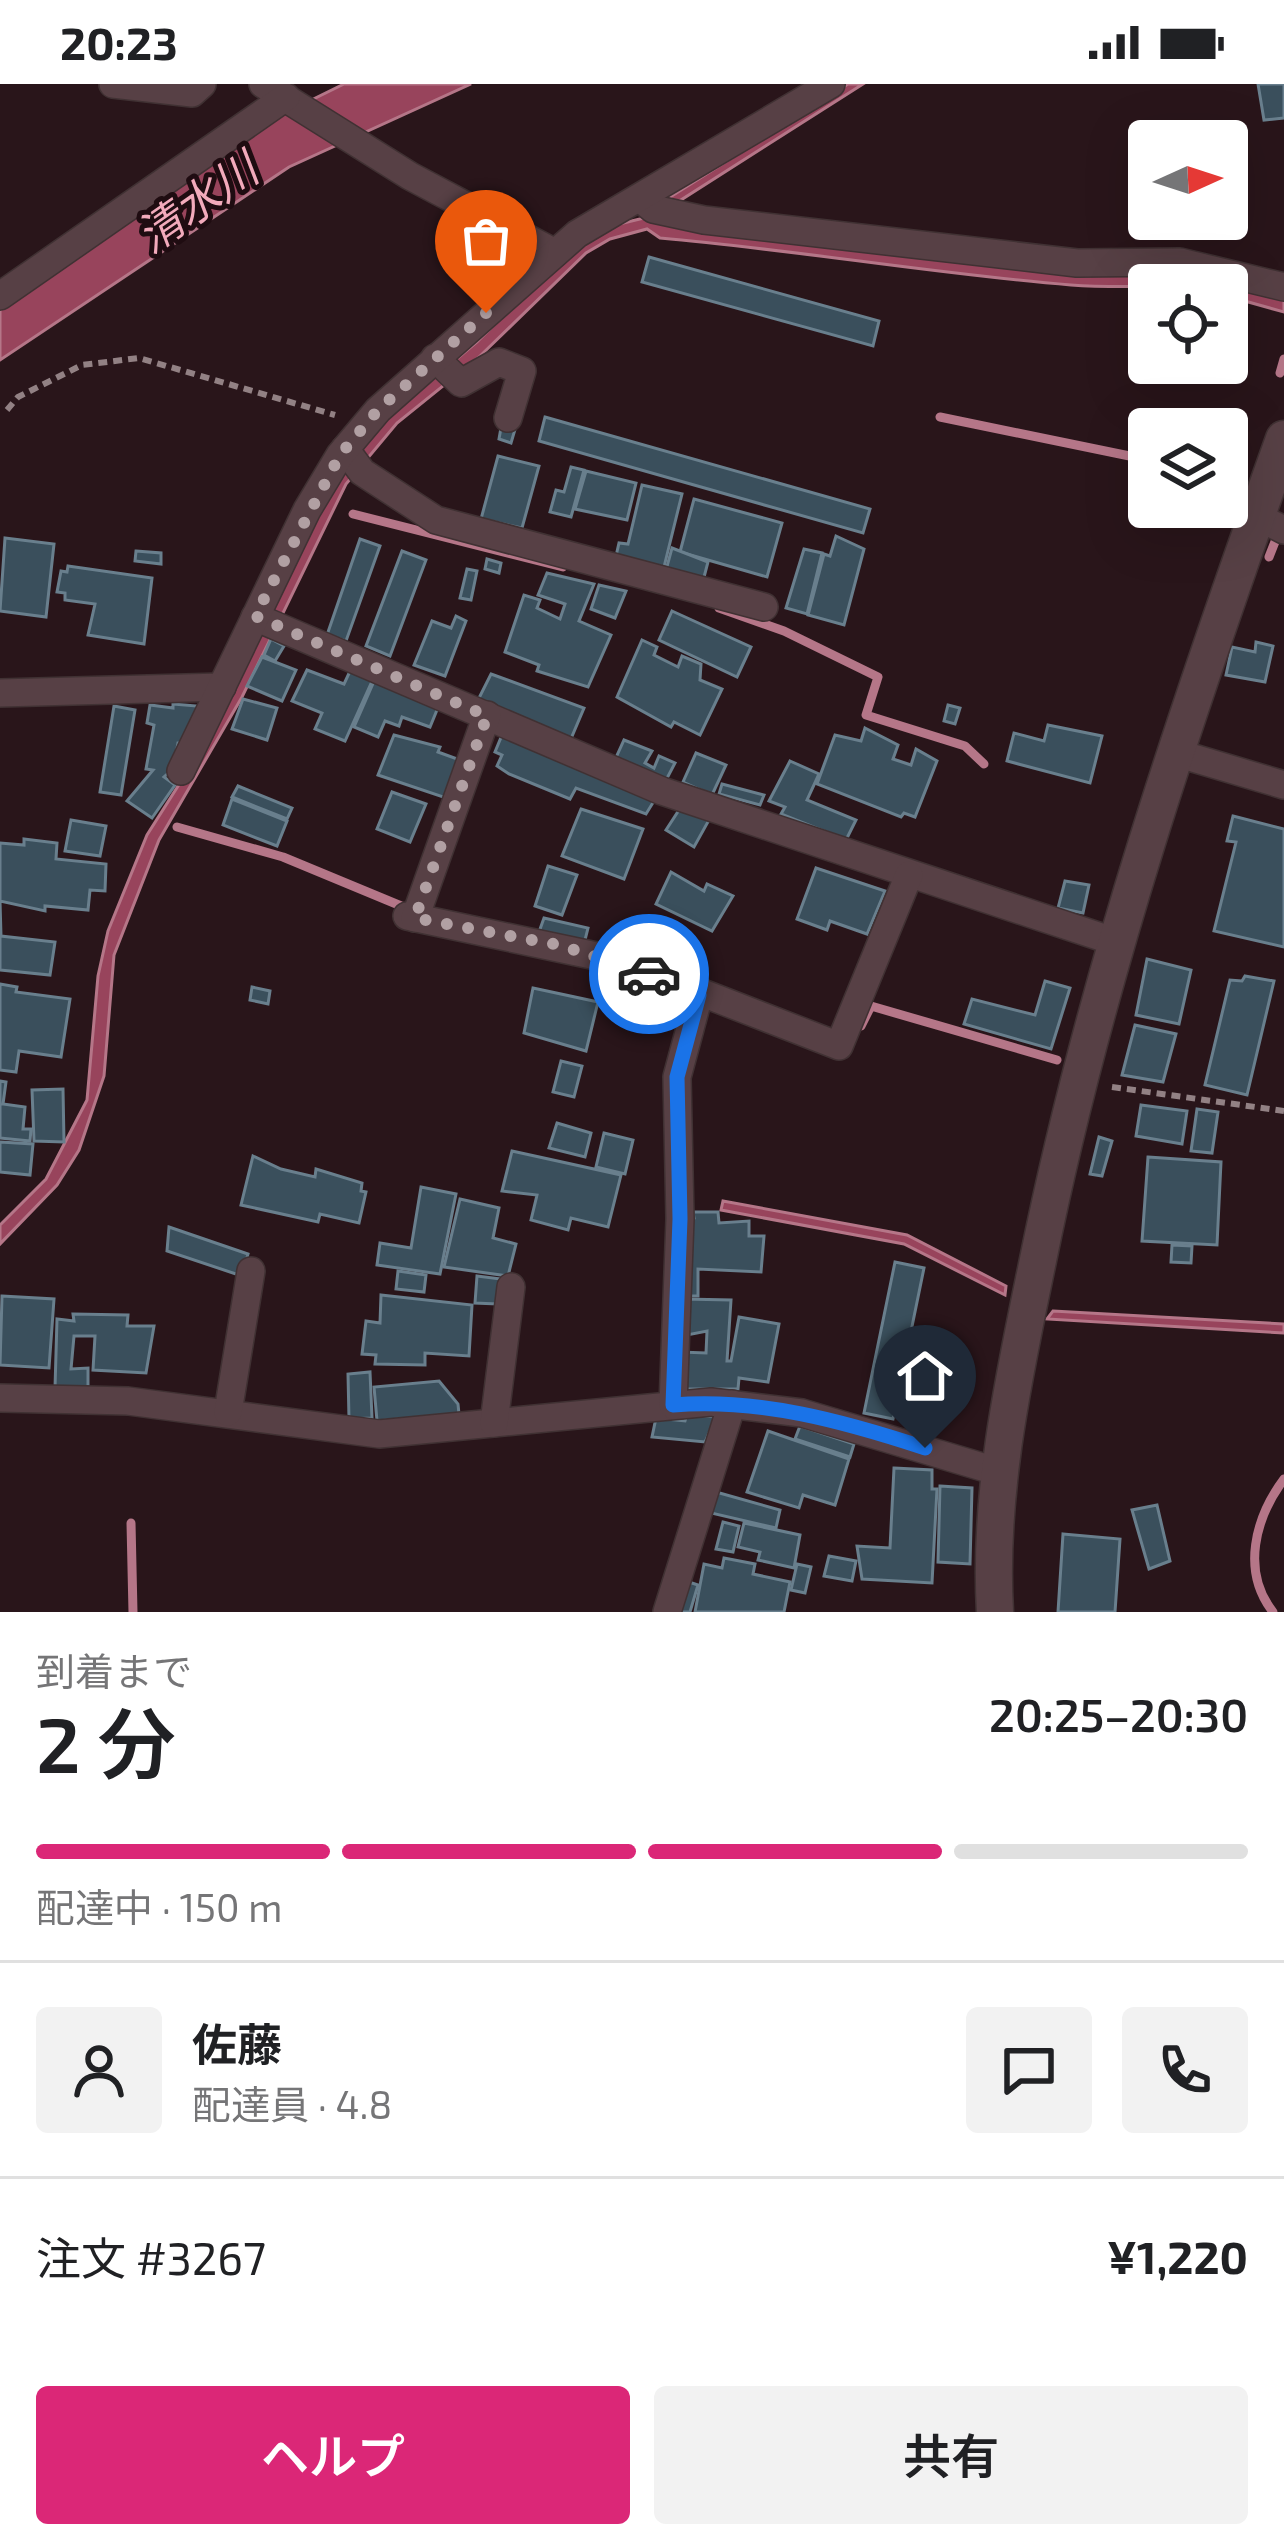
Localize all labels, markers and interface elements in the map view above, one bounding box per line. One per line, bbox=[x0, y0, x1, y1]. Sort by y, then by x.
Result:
text: 20:23 bbox=[60, 15, 178, 69]
north arrow bbox=[1128, 120, 1248, 240]
map controls bbox=[1128, 120, 1248, 528]
water label: 清水川 bbox=[125, 138, 270, 262]
pin bbox=[435, 190, 537, 313]
icon: bag bbox=[453, 208, 519, 274]
button: locate bbox=[1128, 264, 1248, 384]
button: layers bbox=[1128, 408, 1248, 528]
courier bbox=[589, 914, 709, 1034]
icon: car bbox=[616, 941, 682, 1007]
pin bbox=[874, 1325, 976, 1448]
icon: home bbox=[892, 1343, 958, 1409]
text: 到着まで bbox=[36, 1647, 192, 1694]
text: 20:25–20:30 bbox=[989, 1687, 1248, 1741]
text: 2 分 bbox=[36, 1695, 176, 1789]
text: 配達中 · 150 m bbox=[36, 1883, 282, 1930]
button: person bbox=[36, 2007, 162, 2133]
button: chat bbox=[966, 2007, 1092, 2133]
button: phone bbox=[1122, 2007, 1248, 2133]
text: 佐藤 bbox=[192, 2016, 282, 2070]
text: 配達員 · 4.8 bbox=[192, 2080, 392, 2127]
text: ¥1,220 bbox=[1107, 2229, 1248, 2283]
text: 注文 #3267 bbox=[36, 2230, 266, 2284]
button: ヘルプ bbox=[36, 2386, 630, 2524]
button: 共有 bbox=[654, 2386, 1248, 2524]

